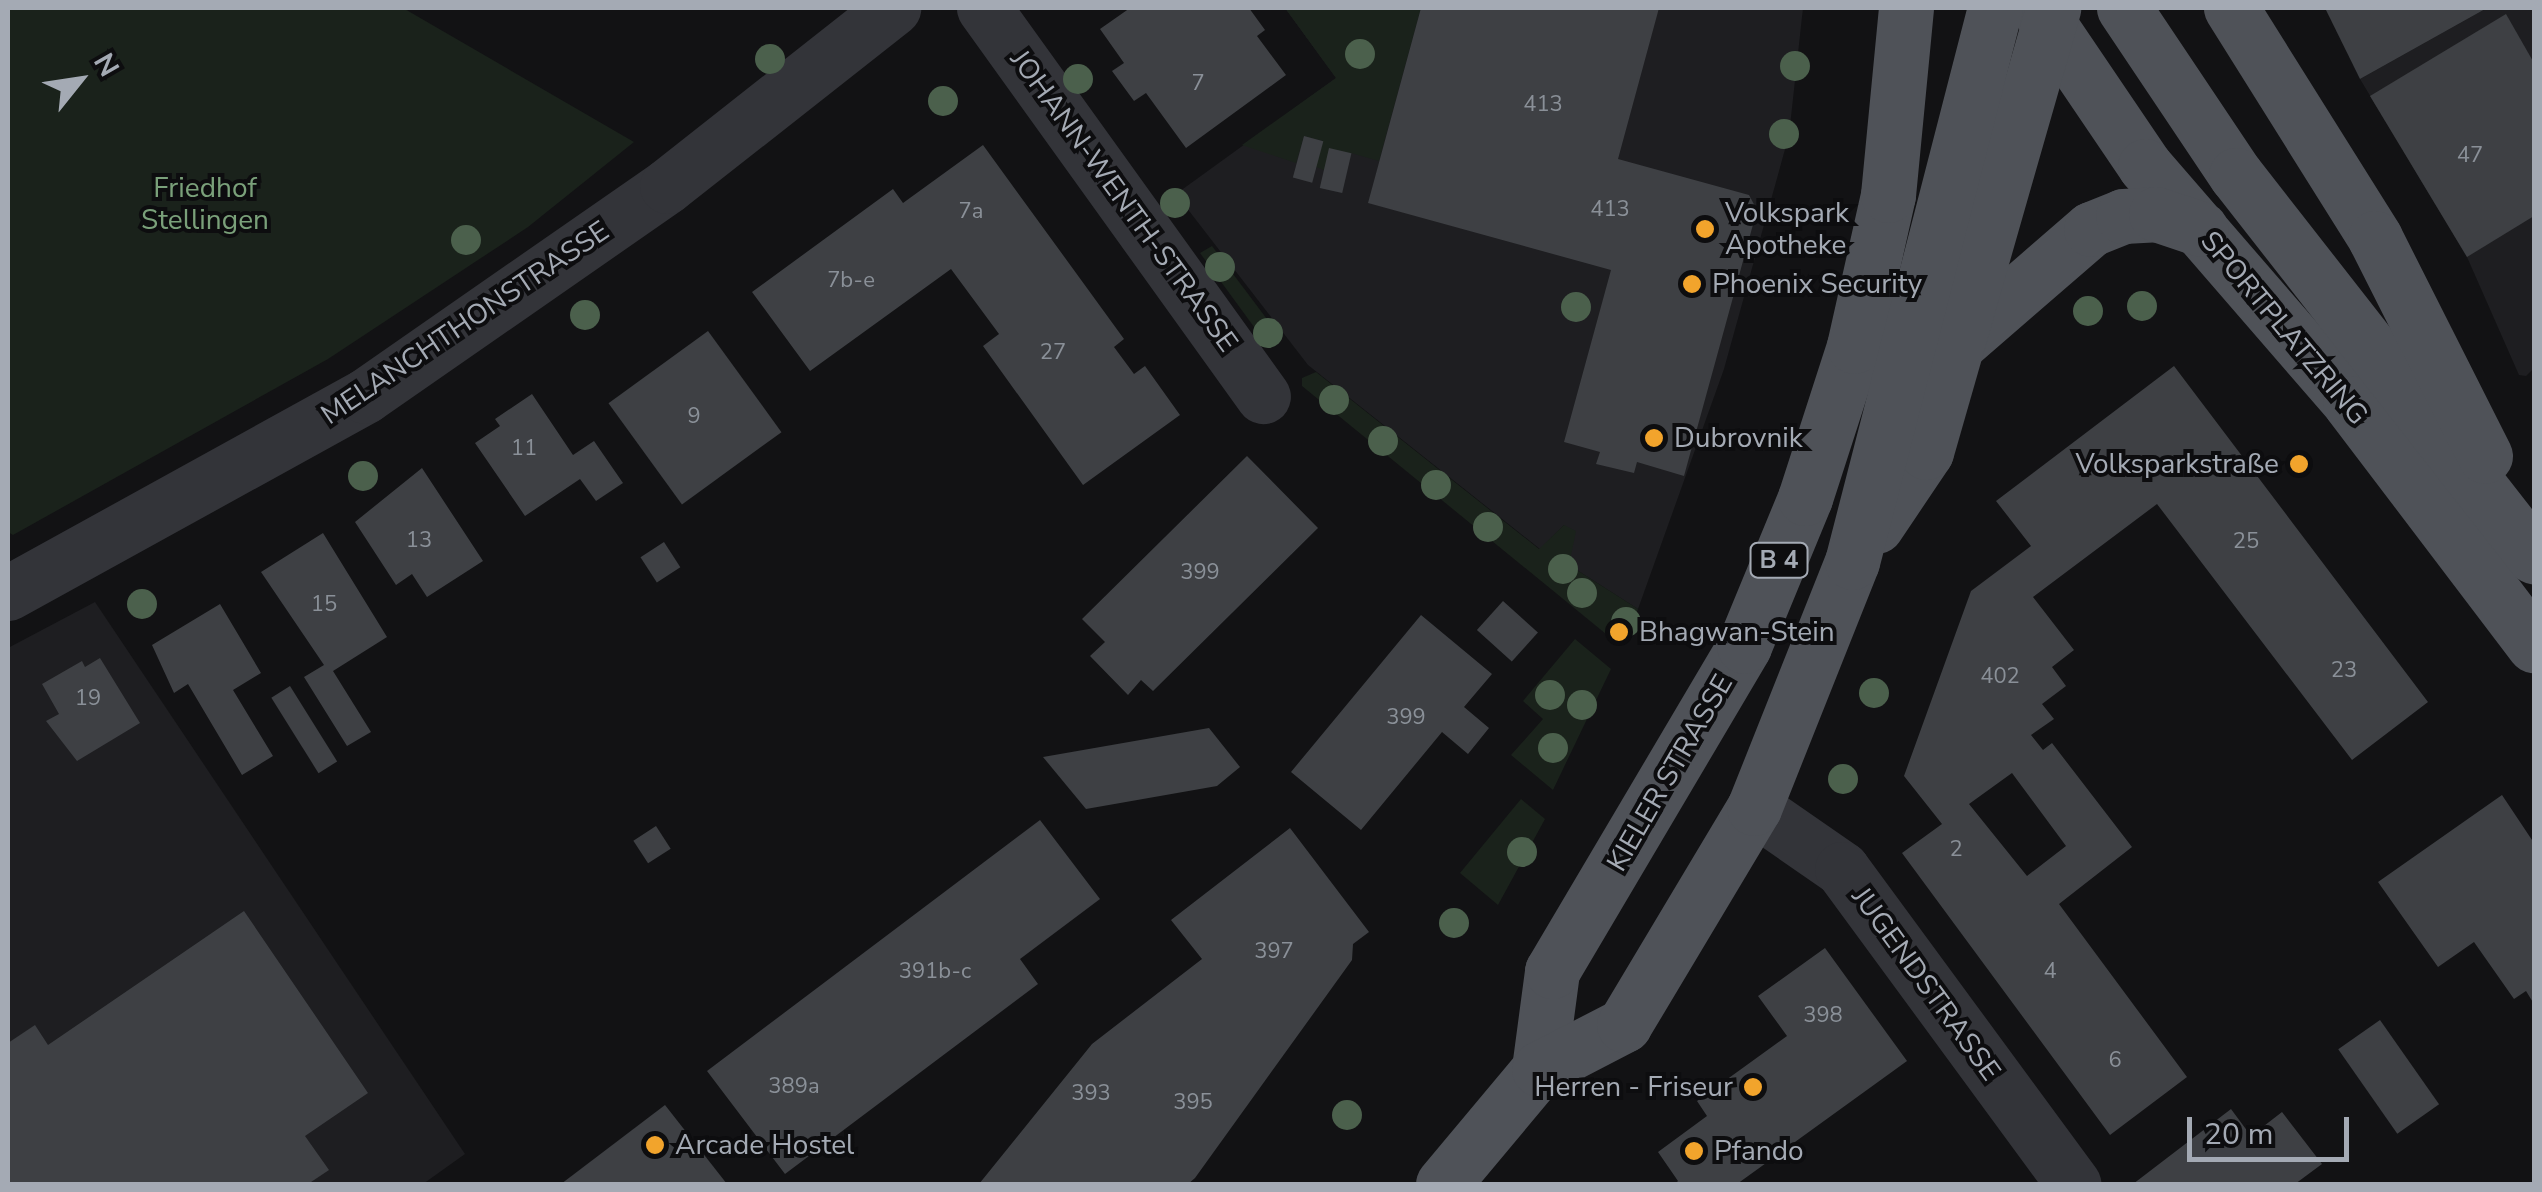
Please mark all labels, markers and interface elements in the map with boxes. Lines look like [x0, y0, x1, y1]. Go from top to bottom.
north arrow [30, 30, 130, 130]
street label: JOHANN-WENTH-STRASSE [1003, 44, 1245, 358]
text: N [84, 46, 128, 84]
house number: 7 [1191, 71, 1205, 97]
house number: 413 [1523, 92, 1563, 118]
house number: 47 [2457, 143, 2483, 169]
park label: Friedhof Stellingen [141, 171, 269, 237]
place label: Volkspark Apotheke [1725, 196, 1849, 262]
house number: 413 [1590, 197, 1630, 223]
house number: 7a [959, 199, 983, 225]
street label: MELANCHTHONSTRASSE [315, 214, 615, 432]
marker: Volkspark Apotheke [1694, 218, 1716, 240]
street label: SPORTPLATZRING [2193, 224, 2375, 432]
place label: Phoenix Security [1712, 267, 1922, 301]
house number: 7b-e [827, 268, 875, 294]
marker: Phoenix Security [1681, 273, 1703, 295]
house number: 27 [1040, 340, 1066, 366]
house number: 9 [687, 404, 701, 430]
place label: Dubrovnik [1674, 421, 1803, 455]
marker: Dubrovnik [1643, 427, 1665, 449]
house number: 11 [511, 436, 537, 462]
place label: Volksparkstraße [2075, 447, 2279, 481]
marker: Volksparkstraße [2288, 453, 2310, 475]
house number: 13 [406, 528, 432, 554]
house number: 25 [2233, 529, 2259, 555]
road number: B 4 [1749, 540, 1809, 580]
house number: 399 [1180, 560, 1220, 586]
house number: 15 [311, 592, 337, 618]
place label: Bhagwan-Stein [1639, 615, 1835, 649]
marker: Bhagwan-Stein [1608, 621, 1630, 643]
house number: 23 [2331, 658, 2357, 684]
house number: 402 [1980, 664, 2020, 690]
street label: KIELER STRASSE [1600, 669, 1740, 877]
house number: 19 [75, 686, 101, 712]
house number: 399 [1386, 705, 1426, 731]
house number: 2 [1949, 837, 1963, 863]
street label: JUGENDSTRASSE [1845, 881, 2007, 1087]
house number: 397 [1254, 939, 1294, 965]
house number: 391b-c [899, 959, 971, 985]
house number: 4 [2043, 959, 2057, 985]
house number: 398 [1803, 1003, 1843, 1029]
house number: 6 [2108, 1048, 2122, 1074]
place label: Herren - Friseur [1534, 1070, 1733, 1104]
house number: 389a [768, 1074, 820, 1100]
marker: Herren - Friseur [1742, 1076, 1764, 1098]
house number: 393 [1071, 1081, 1111, 1107]
house number: 395 [1173, 1090, 1213, 1116]
scale bar [2192, 1097, 2354, 1159]
text: 20 m [2204, 1114, 2273, 1155]
place label: Arcade Hostel [675, 1128, 854, 1162]
marker: Arcade Hostel [644, 1134, 666, 1156]
place label: Pfando [1714, 1134, 1804, 1168]
marker: Pfando [1683, 1140, 1705, 1162]

